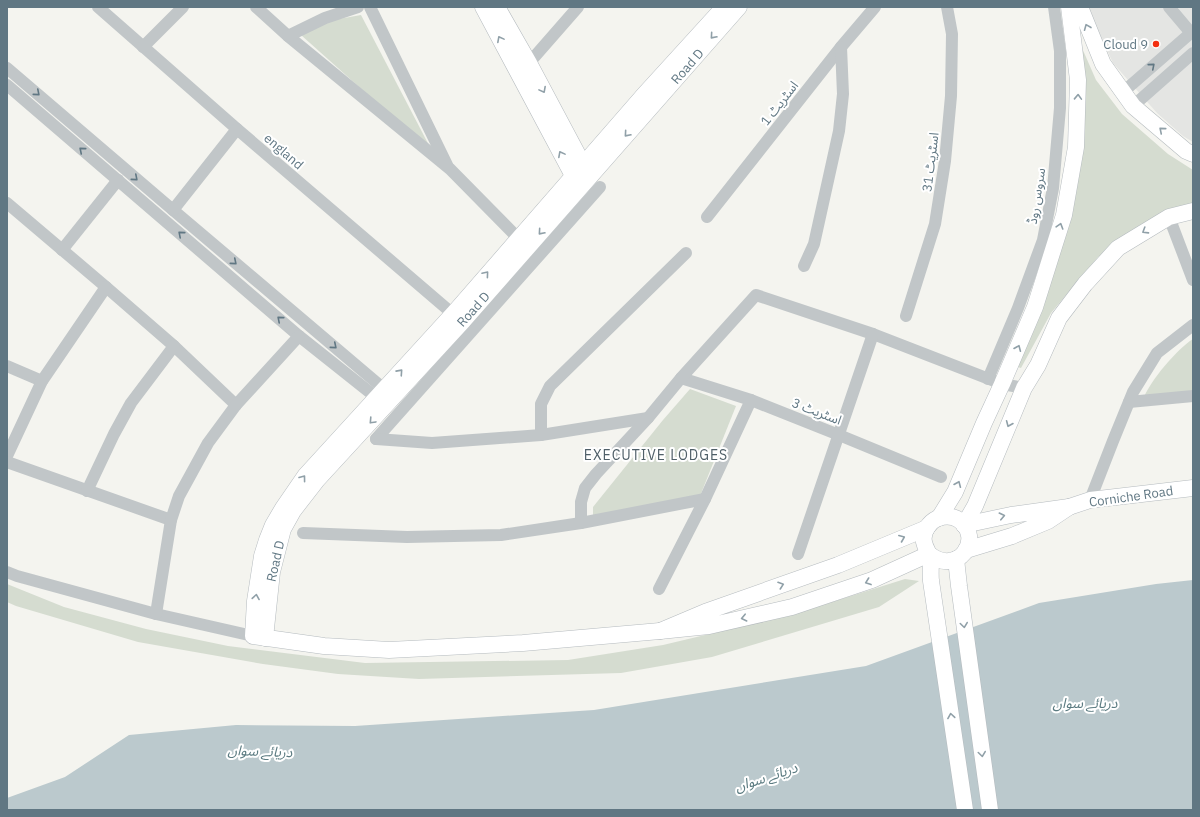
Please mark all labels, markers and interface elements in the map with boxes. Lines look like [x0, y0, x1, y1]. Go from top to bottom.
one-way arrow [1084, 23, 1092, 31]
one-way arrow [711, 32, 718, 39]
one-way arrow [497, 36, 504, 43]
place label: Cloud 9 [1103, 36, 1148, 53]
marker: Cloud 9 [1151, 39, 1161, 49]
street label: Road D [667, 45, 707, 88]
one-way arrow [1148, 64, 1155, 71]
street label: اسٹریٹ 1 [757, 78, 802, 129]
one-way arrow [539, 86, 546, 93]
one-way arrow [32, 89, 39, 96]
one-way arrow [1073, 94, 1082, 100]
one-way arrow [1159, 128, 1167, 135]
one-way arrow [625, 129, 632, 137]
street label: england [260, 130, 307, 173]
street label: اسٹریٹ 31 [918, 131, 943, 193]
one-way arrow [80, 147, 87, 154]
one-way arrow [558, 150, 566, 158]
street label: سروس روڈ [1024, 167, 1049, 225]
one-way arrow [131, 174, 138, 181]
one-way arrow [1056, 223, 1064, 230]
one-way arrow [539, 227, 546, 234]
one-way arrow [1142, 227, 1149, 234]
one-way arrow [178, 232, 186, 239]
one-way arrow [230, 258, 237, 265]
one-way arrow [481, 272, 488, 279]
street label: Road D [453, 288, 494, 331]
one-way arrow [277, 317, 284, 324]
one-way arrow [329, 341, 336, 348]
one-way arrow [1013, 345, 1021, 352]
one-way arrow [396, 369, 403, 377]
street label: اسٹریٹ 3 [790, 394, 844, 429]
one-way arrow [369, 416, 376, 424]
one-way arrow [1006, 420, 1014, 428]
district label: EXECUTIVE LODGES [584, 446, 728, 464]
one-way arrow [298, 476, 305, 483]
one-way arrow [954, 480, 962, 487]
street label: Corniche Road [1088, 482, 1174, 511]
one-way arrow [999, 513, 1005, 521]
one-way arrow [898, 535, 906, 543]
street label: Road D [263, 539, 288, 583]
one-way arrow [865, 577, 872, 585]
one-way arrow [778, 581, 785, 589]
one-way arrow [251, 594, 260, 600]
one-way arrow [740, 614, 747, 622]
one-way arrow [959, 622, 968, 628]
water label: دریائے سواں [1053, 694, 1118, 712]
one-way arrow [947, 713, 956, 719]
water label: دریائے سواں [227, 741, 293, 761]
one-way arrow [977, 750, 986, 757]
water label: دریائے سواں [732, 758, 800, 796]

